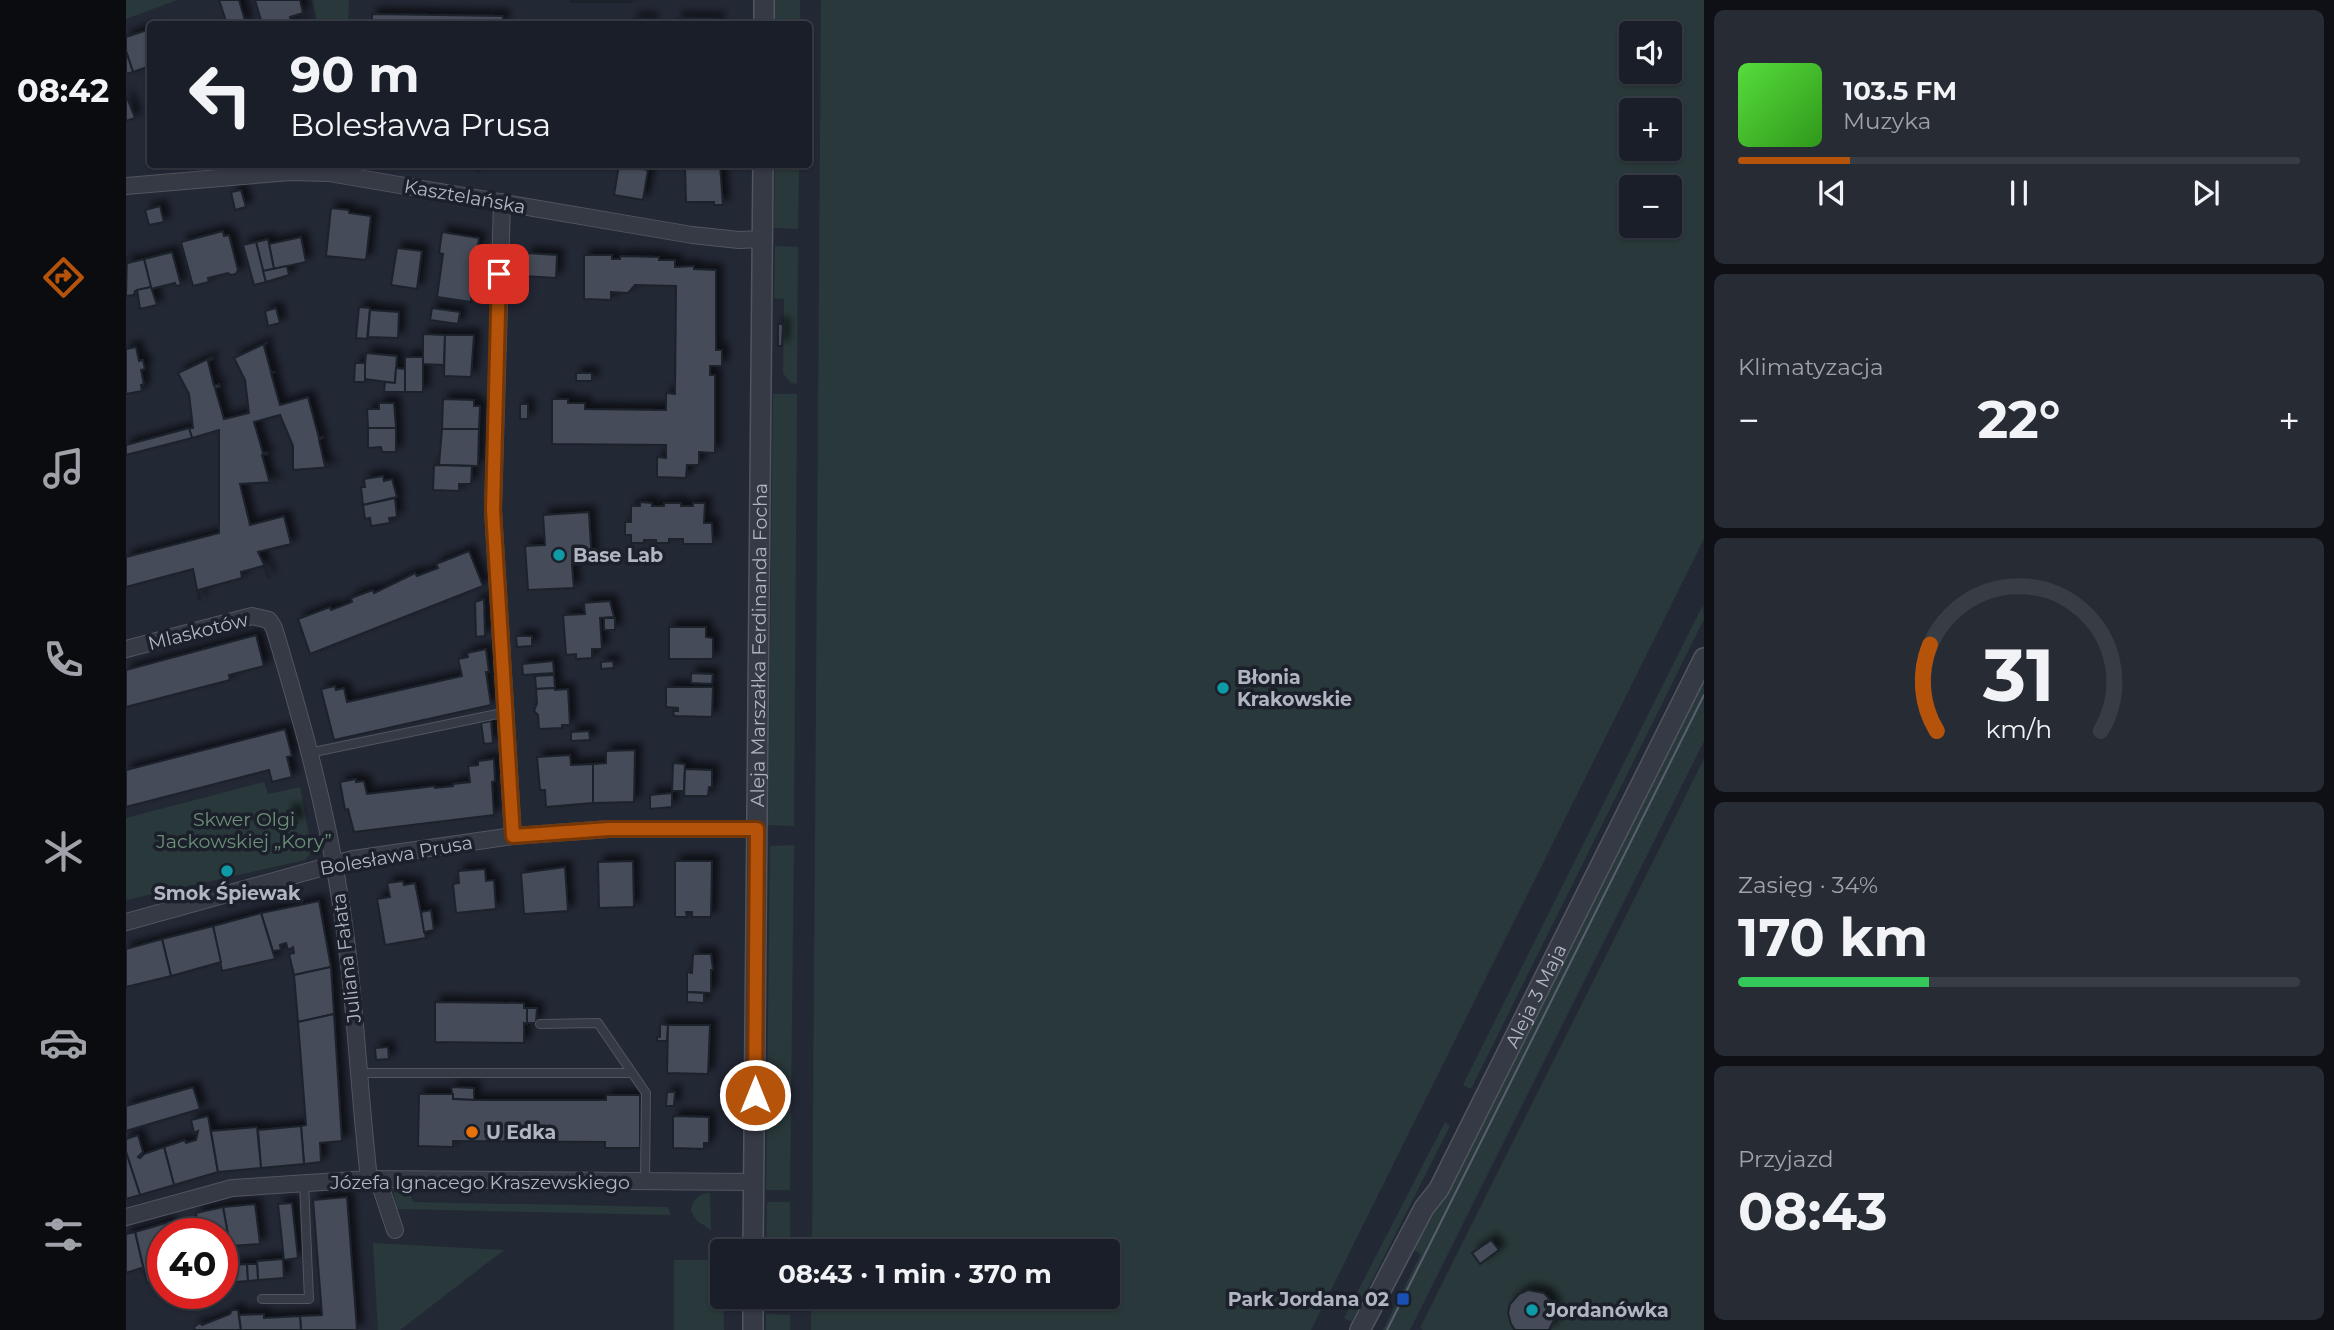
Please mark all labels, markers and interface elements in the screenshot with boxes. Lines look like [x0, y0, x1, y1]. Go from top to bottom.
map controls [1619, 21, 1682, 238]
button: sound [1619, 21, 1682, 84]
text: 90 m [290, 45, 420, 104]
icon: left [175, 49, 266, 140]
text: 08:42 [17, 71, 109, 110]
text: 103.5 FM [1843, 75, 1957, 107]
button: + [1619, 98, 1682, 161]
text: Bolesława Prusa [290, 105, 551, 144]
text: Muzyka [1843, 107, 1931, 135]
street label: Kasztelańska [402, 174, 528, 219]
icon: previous [1813, 174, 1851, 212]
icon: pause [2000, 174, 2038, 212]
icon: next [2187, 174, 2225, 212]
button: − [1619, 175, 1682, 238]
pin [469, 244, 529, 304]
icon: directions [39, 253, 88, 302]
icon: arrive [480, 255, 518, 293]
text: Klimatyzacja [1738, 353, 1884, 381]
text: 22° [1977, 388, 2061, 451]
text: − [1738, 397, 1760, 444]
text: + [2278, 397, 2300, 444]
icon: music [39, 444, 88, 493]
street label: Aleja Marszałka Ferdinanda Focha [746, 483, 772, 807]
place label: Base Lab [573, 544, 663, 567]
marker: Base Lab [551, 547, 567, 563]
street label: Mlaskotów [146, 608, 251, 655]
text: 31 [1982, 631, 2055, 719]
icon: phone [39, 635, 88, 684]
place label: Błonia Krakowskie [1237, 666, 1352, 711]
marker: Błonia Krakowskie [1215, 680, 1231, 696]
text: km/h [1986, 714, 2052, 744]
park label: Skwer Olgi Jackowskiej „Kory” [155, 808, 332, 853]
icon: climate [39, 827, 88, 876]
street label: Bolesława Prusa [318, 831, 474, 880]
marker: Smok Śpiewak [219, 863, 235, 879]
text: Zasięg · 34% [1738, 871, 1878, 899]
place label: Smok Śpiewak [154, 881, 301, 905]
street label: Juliana Fałata [327, 892, 366, 1025]
text: 170 km [1738, 906, 1928, 969]
street label: Aleja 3 Maja [1500, 940, 1571, 1052]
icon: car [39, 1018, 88, 1067]
position arrow [718, 1058, 792, 1132]
place label: U Edka [486, 1121, 556, 1144]
marker: U Edka [464, 1124, 480, 1140]
text: Przyjazd [1738, 1145, 1834, 1173]
street label: Józefa Ignacego Kraszewskiego [329, 1171, 630, 1194]
text: 08:43 [1738, 1180, 1888, 1243]
icon: filters [39, 1210, 88, 1259]
speed limit sign: 40 [147, 1218, 238, 1309]
text: 08:43 · 1 min · 370 m [778, 1258, 1052, 1290]
place label: Park Jordana 02 [1228, 1288, 1389, 1311]
marker: Park Jordana 02 [1395, 1291, 1411, 1307]
place label: Jordanówka [1545, 1299, 1669, 1322]
marker: Jordanówka [1524, 1302, 1540, 1318]

